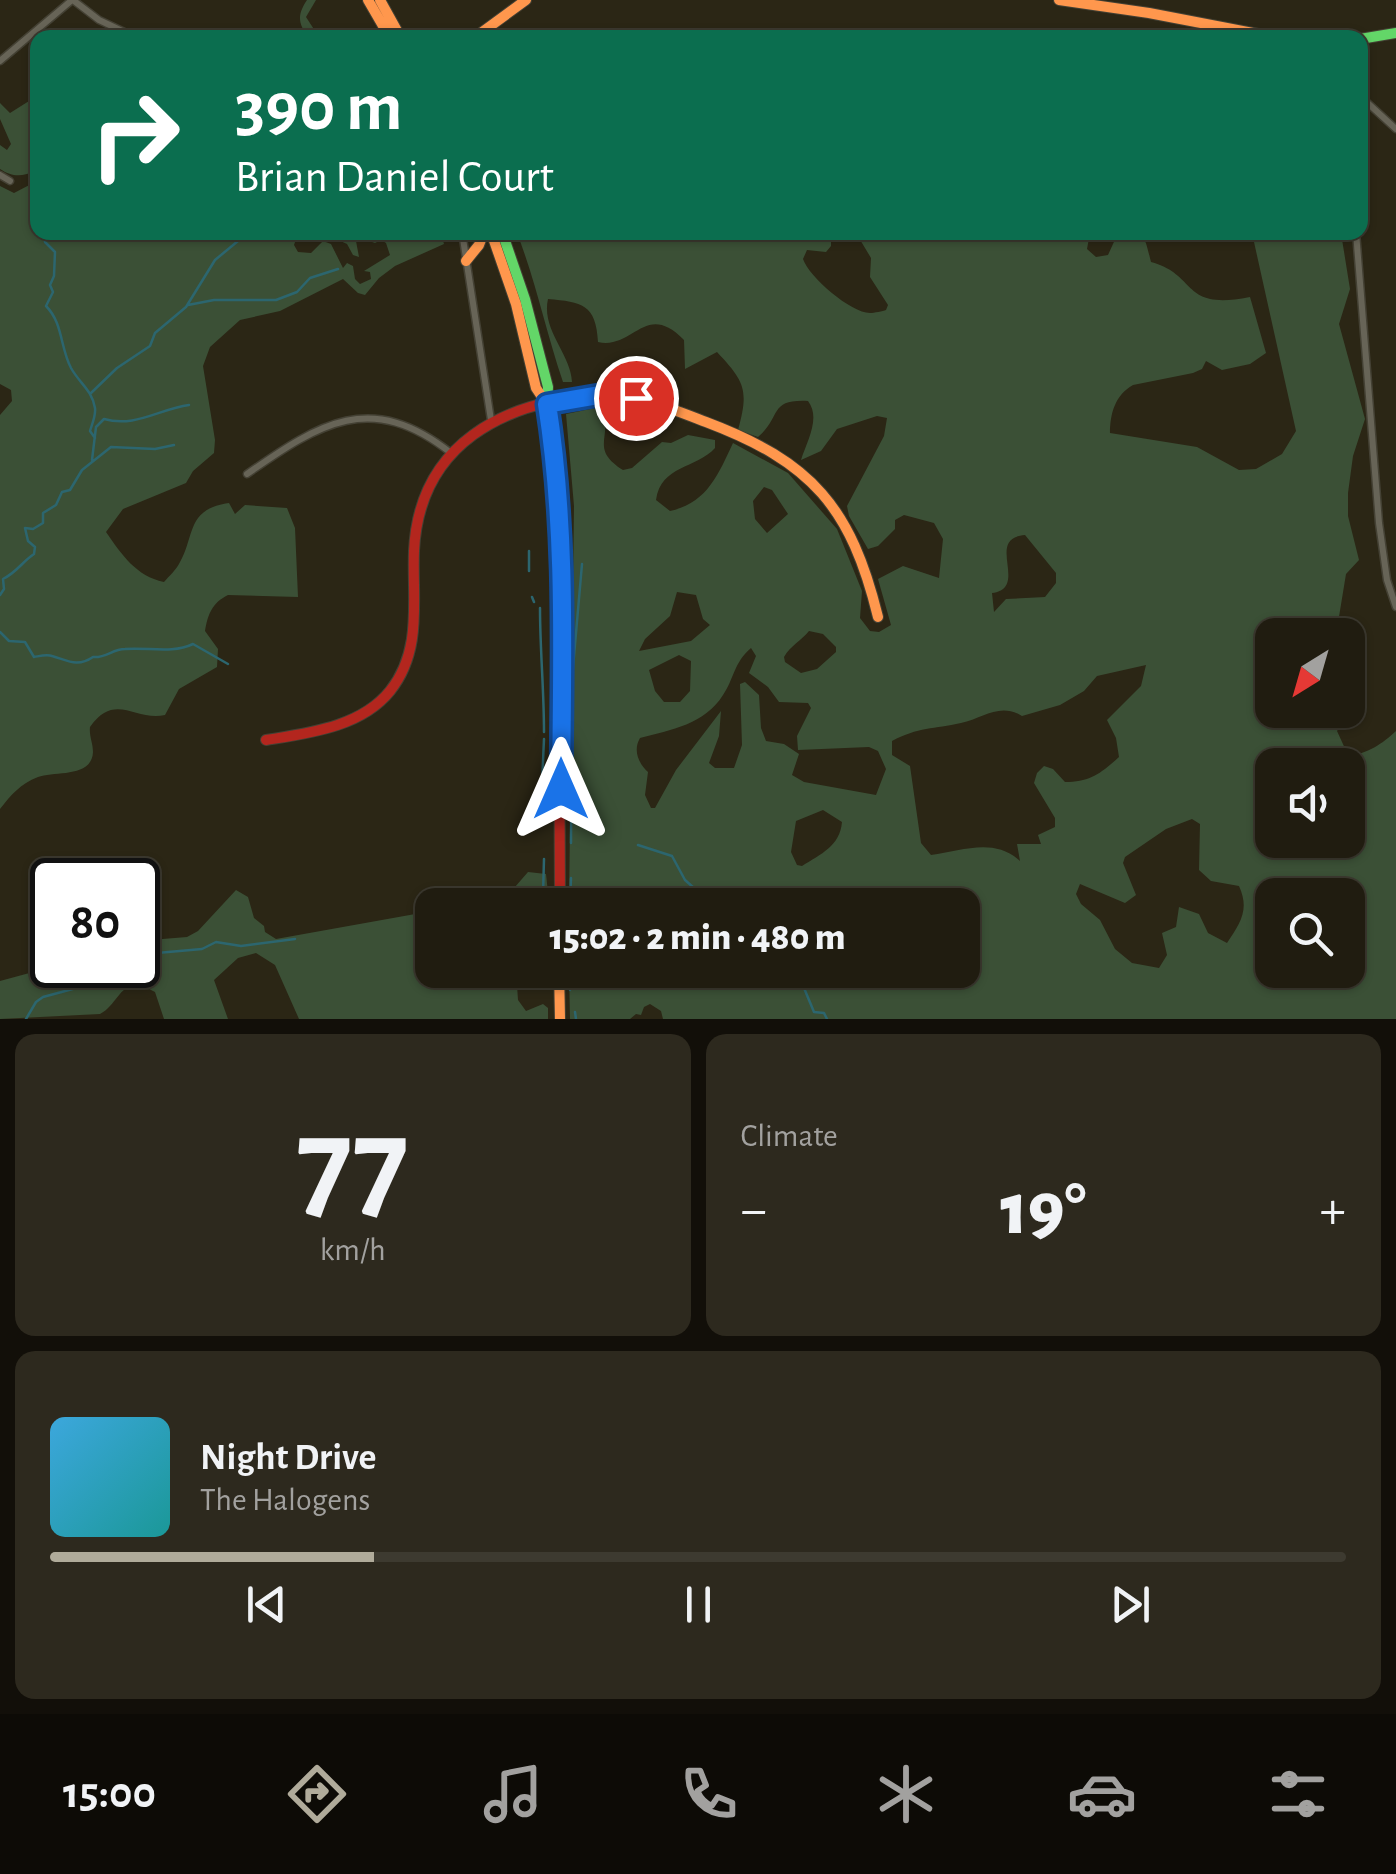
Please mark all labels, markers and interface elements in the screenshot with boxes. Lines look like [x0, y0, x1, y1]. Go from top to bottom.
icon: right [70, 70, 200, 200]
text: 390 m [235, 73, 403, 143]
text: Brian Daniel Court [235, 155, 554, 200]
pin [594, 356, 679, 441]
icon: arrive [609, 371, 664, 426]
north arrow [1255, 618, 1365, 728]
map controls [1255, 618, 1365, 988]
position arrow [509, 737, 613, 841]
button: sound [1255, 748, 1365, 858]
speed limit sign: 80 [30, 858, 160, 988]
button: search [1255, 878, 1365, 988]
text: 15:02 · 2 min · 480 m [549, 919, 846, 957]
text: 77 [297, 1101, 409, 1231]
text: Climate [741, 1120, 838, 1152]
text: 19° [1000, 1173, 1086, 1248]
text: − [741, 1183, 767, 1238]
text: + [1320, 1183, 1346, 1238]
text: km/h [320, 1234, 386, 1266]
text: Night Drive [200, 1439, 376, 1477]
text: The Halogens [200, 1484, 370, 1516]
icon: previous [239, 1577, 294, 1632]
icon: pause [671, 1577, 726, 1632]
icon: next [1103, 1577, 1158, 1632]
icon: directions [282, 1759, 352, 1829]
icon: music [478, 1759, 548, 1829]
icon: phone [674, 1759, 744, 1829]
icon: climate [871, 1759, 941, 1829]
icon: car [1067, 1759, 1137, 1829]
icon: filters [1263, 1759, 1333, 1829]
text: 15:00 [63, 1771, 156, 1816]

